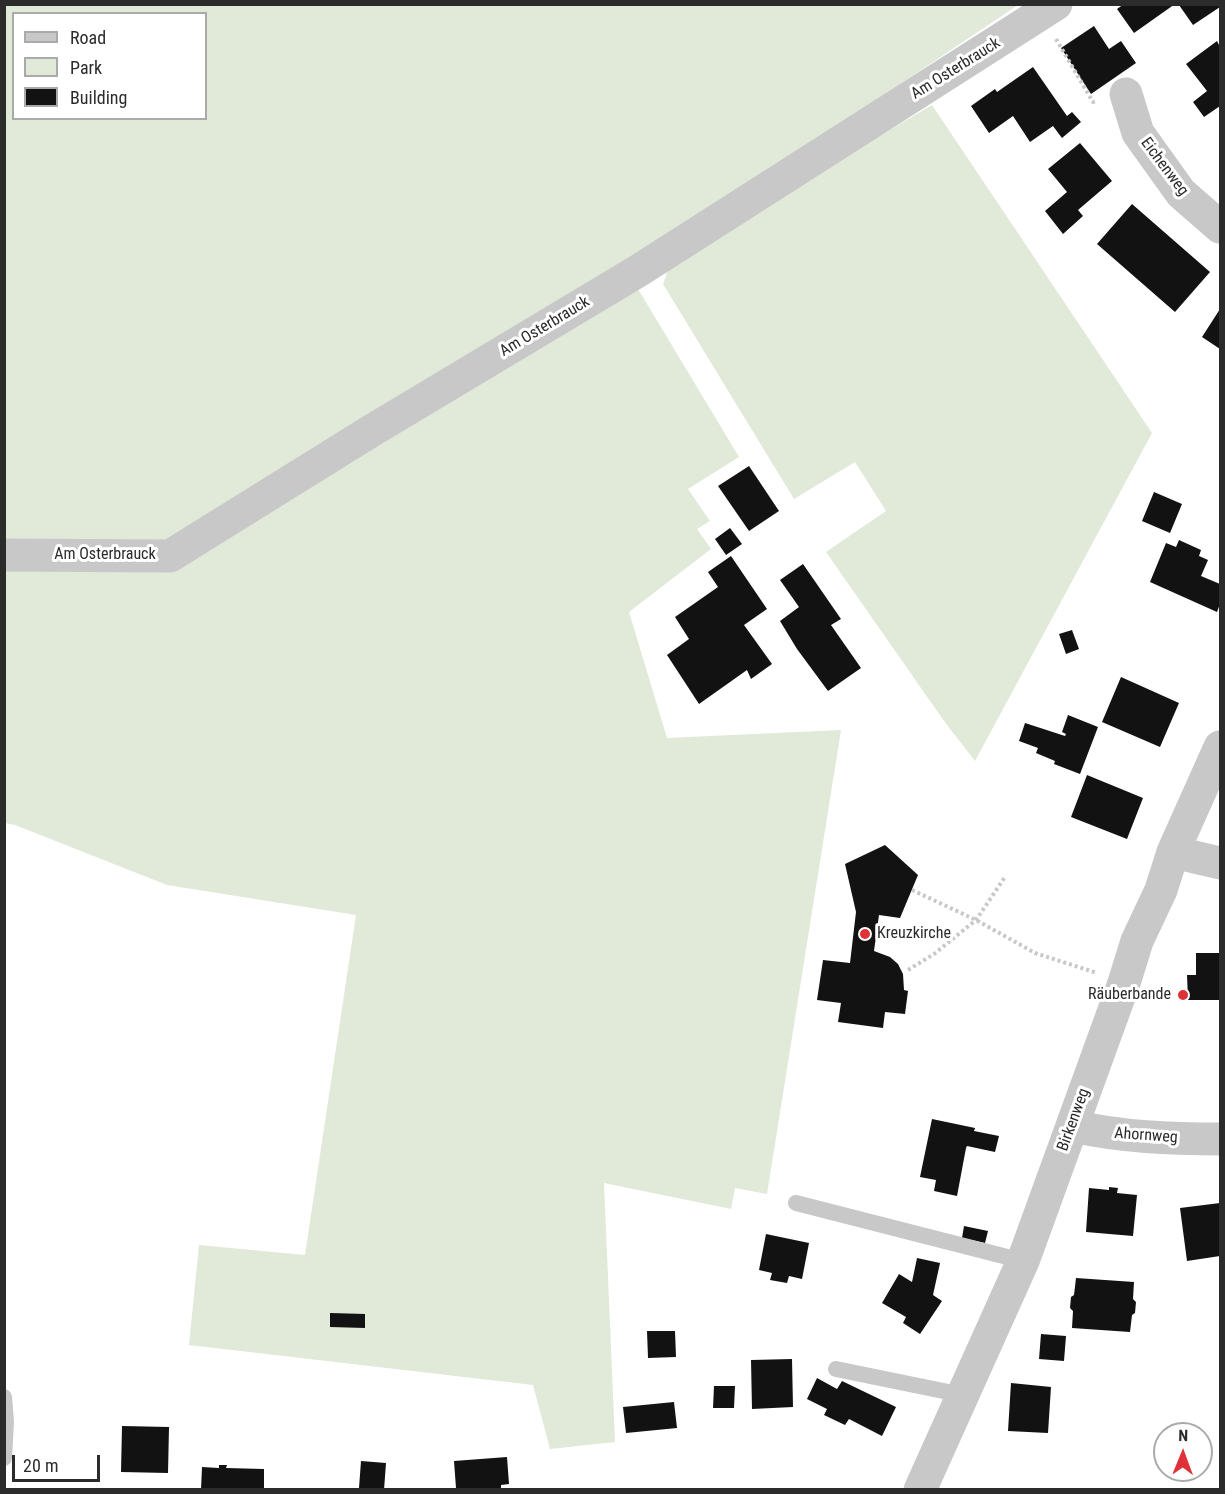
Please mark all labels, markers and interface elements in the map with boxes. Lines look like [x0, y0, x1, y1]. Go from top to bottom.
legend [12, 12, 207, 120]
text: Road [70, 27, 106, 48]
street label: Am Osterbrauck [908, 34, 1004, 104]
text: Park [70, 57, 102, 78]
text: Building [70, 87, 127, 108]
street label: Eichenweg [1136, 134, 1192, 200]
street label: Am Osterbrauck [497, 293, 593, 361]
street label: Am Osterbrauck [54, 545, 156, 565]
place label: Kreuzkirche [877, 924, 951, 944]
marker: Kreuzkirche [858, 927, 872, 941]
place label: Räuberbande [1088, 985, 1171, 1005]
marker: Räuberbande [1176, 988, 1190, 1002]
street label: Birkenweg [1054, 1086, 1094, 1154]
street label: Ahornweg [1114, 1124, 1178, 1148]
north arrow [1153, 1422, 1213, 1482]
text: N [1178, 1426, 1188, 1445]
scale bar [15, 1443, 104, 1481]
text: 20 m [23, 1455, 58, 1476]

